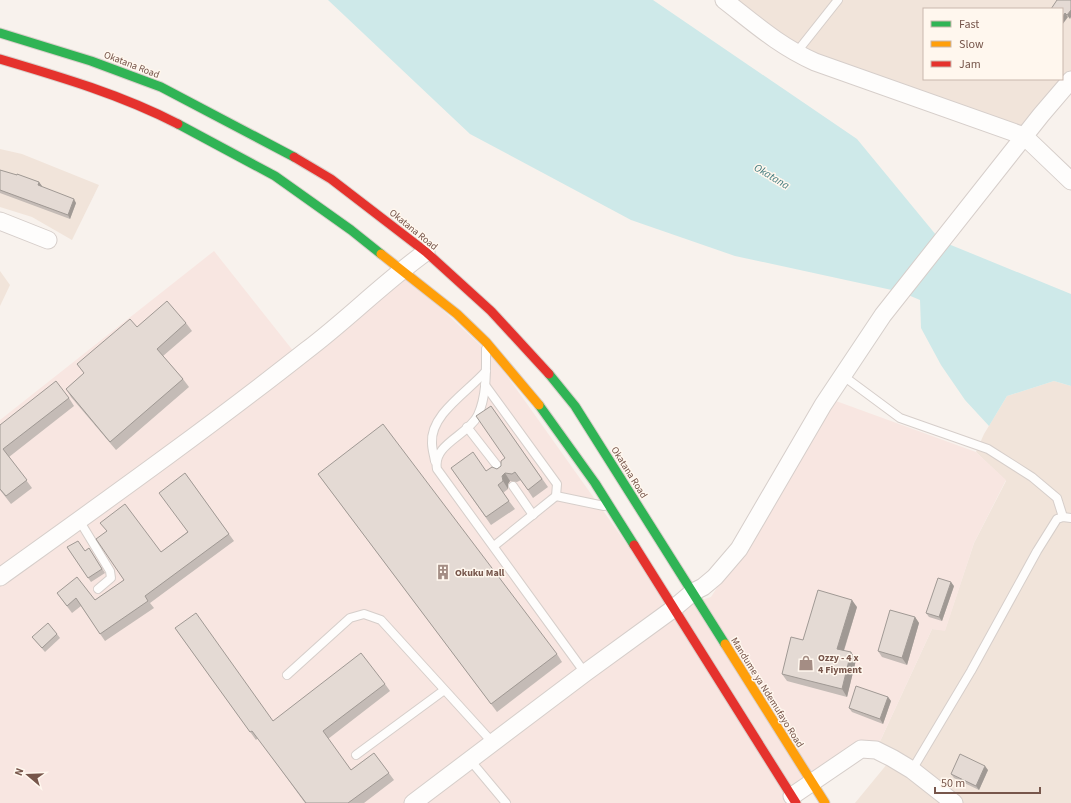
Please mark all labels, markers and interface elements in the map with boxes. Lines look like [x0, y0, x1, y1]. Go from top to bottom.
legend [923, 8, 1063, 80]
text: Fast [959, 16, 979, 33]
text: Slow [959, 36, 984, 53]
street label: Okatana Road [102, 48, 161, 82]
text: Jam [959, 56, 981, 73]
water label: Okatana [751, 160, 792, 193]
street label: Okatana Road [386, 206, 441, 254]
street label: Okatana Road [608, 444, 651, 501]
building icon: Okuku Mall [434, 563, 452, 581]
place label: Okuku Mall [455, 566, 505, 580]
street label: Mandume ya Ndemufayo Road [727, 635, 807, 750]
place label: Ozzy - 4 x 4 Fiyment [818, 651, 862, 677]
shop icon: Ozzy - 4 x 4 Fiyment [797, 654, 815, 672]
north arrow [8, 755, 48, 795]
text: N [11, 766, 27, 778]
scale bar [935, 769, 1040, 795]
text: 50 m [941, 775, 965, 792]

